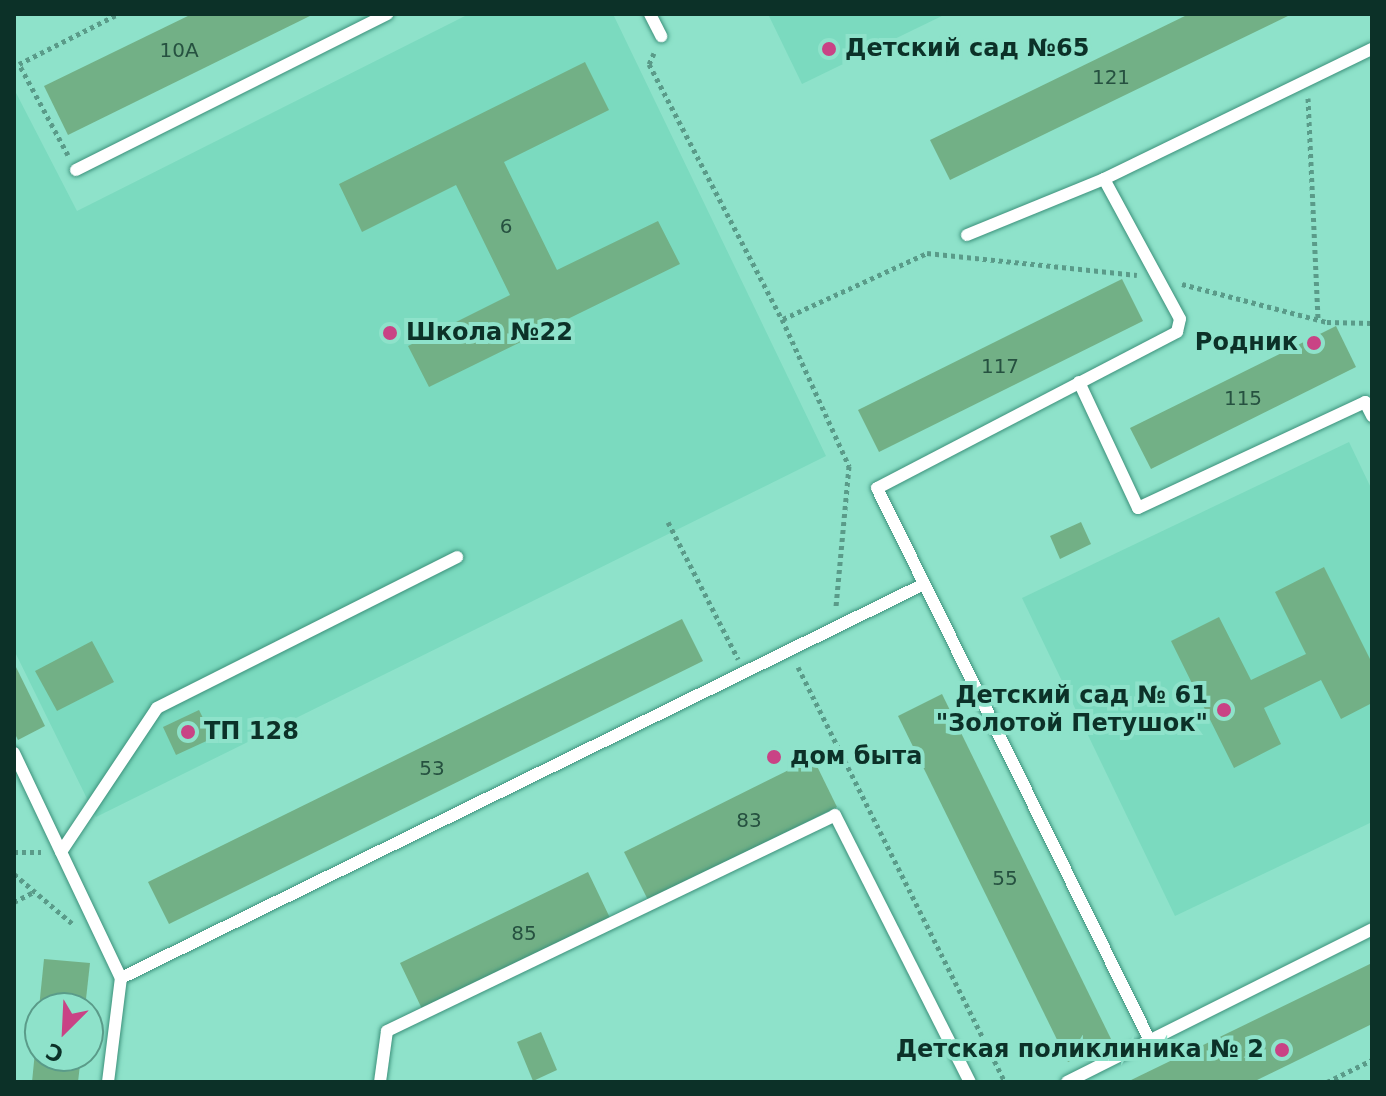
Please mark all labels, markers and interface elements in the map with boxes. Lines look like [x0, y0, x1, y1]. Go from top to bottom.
place label: Детский сад №65 [845, 35, 1090, 63]
house number: 10А [159, 38, 199, 62]
marker: Детский сад №65 [820, 40, 838, 58]
house number: 121 [1092, 65, 1130, 89]
house number: 6 [500, 214, 512, 238]
place label: Школа №22 [406, 319, 573, 347]
marker: Школа №22 [381, 324, 399, 342]
place label: Родник [1195, 329, 1298, 357]
marker: Родник [1305, 334, 1323, 352]
house number: 117 [981, 354, 1019, 378]
house number: 115 [1224, 386, 1262, 410]
place label: Детский сад № 61 "Золотой Петушок" [936, 682, 1208, 738]
marker: Детский сад № 61 "Золотой Петушок" [1215, 701, 1233, 719]
place label: ТП 128 [204, 718, 299, 746]
marker: ТП 128 [179, 723, 197, 741]
place label: дом быта [790, 743, 922, 771]
marker: дом быта [765, 748, 783, 766]
house number: 53 [419, 756, 445, 780]
house number: 83 [736, 808, 762, 832]
house number: 55 [992, 866, 1018, 890]
house number: 85 [511, 921, 537, 945]
north arrow [24, 992, 104, 1072]
place label: Детская поликлиника № 2 [896, 1036, 1264, 1064]
text: С [42, 1038, 67, 1067]
marker: Детская поликлиника № 2 [1271, 1039, 1293, 1061]

